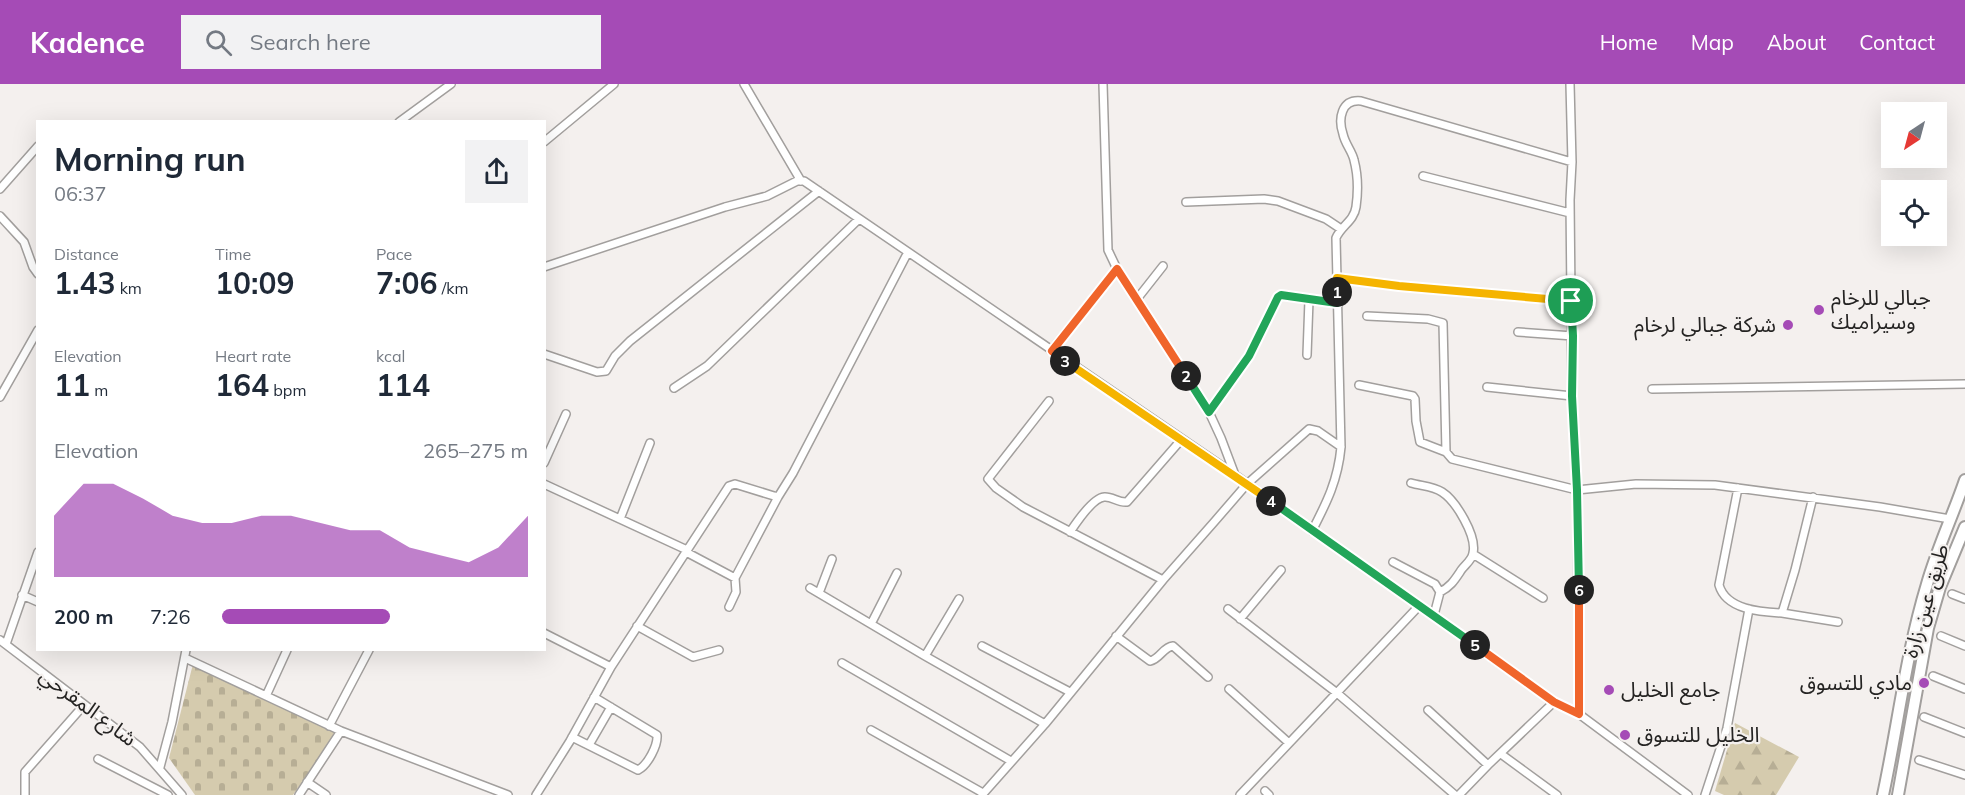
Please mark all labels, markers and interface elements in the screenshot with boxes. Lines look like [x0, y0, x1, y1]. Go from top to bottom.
search box [181, 15, 601, 69]
text: Kadence [30, 25, 145, 60]
icon: search [202, 26, 235, 59]
text: Search here [250, 28, 371, 56]
text: Home [1600, 29, 1658, 55]
text: Map [1691, 29, 1734, 55]
text: About [1767, 29, 1826, 55]
text: Contact [1859, 29, 1935, 55]
north arrow [1881, 102, 1947, 168]
map controls [1881, 102, 1947, 246]
text: Morning run [54, 138, 246, 179]
button: share [465, 140, 528, 203]
button: locate [1881, 180, 1947, 246]
text: 06:37 [54, 181, 107, 206]
text: Distance [54, 244, 119, 264]
text: Time [215, 244, 251, 264]
text: Pace [376, 244, 412, 264]
text: 1.43 [54, 264, 115, 302]
text: 10:09 [215, 264, 294, 302]
text: 7:06 [376, 264, 437, 302]
pin [1545, 275, 1596, 326]
pin: 1 [1322, 277, 1352, 307]
text: km [115, 278, 142, 298]
text: /km [437, 278, 468, 298]
text: 1 [1332, 282, 1342, 302]
icon: arrive [1554, 284, 1587, 317]
place label: جبالي للرخام وسيراميك [1831, 284, 1931, 334]
marker: جبالي للرخام وسيراميك [1812, 303, 1826, 317]
place label: شركة جبالي لرخام [1634, 311, 1776, 341]
marker: شركة جبالي لرخام [1781, 318, 1795, 332]
text: Elevation [54, 346, 122, 366]
text: Heart rate [215, 346, 291, 366]
text: kcal [376, 346, 405, 366]
pin: 3 [1050, 346, 1080, 376]
text: 3 [1060, 351, 1070, 371]
pin: 2 [1171, 361, 1201, 391]
text: 11 [54, 366, 90, 404]
text: 164 [215, 366, 269, 404]
text: 114 [376, 366, 430, 404]
text: 2 [1181, 366, 1191, 386]
text: m [90, 380, 108, 400]
text: bpm [269, 380, 306, 400]
text: Elevation [54, 438, 139, 463]
text: 265–275 m [423, 438, 528, 463]
pin: 4 [1256, 486, 1286, 516]
text: 4 [1266, 491, 1276, 511]
street label: طريق عين زارة [1896, 541, 1955, 661]
pin: 6 [1564, 575, 1594, 605]
text: 6 [1574, 580, 1584, 600]
text: 200 m [54, 604, 113, 629]
text: 7:26 [150, 604, 191, 629]
pin: 5 [1460, 630, 1490, 660]
text: 5 [1470, 635, 1480, 655]
street label: شارع المقرحي [33, 661, 142, 754]
place label: مادي للتسوق [1800, 669, 1912, 699]
place label: جامع الخليل [1621, 676, 1720, 705]
marker: مادي للتسوق [1917, 676, 1931, 690]
marker: جامع الخليل [1602, 683, 1616, 697]
place label: الخليل للتسوق [1637, 721, 1759, 747]
marker: الخليل للتسوق [1618, 728, 1632, 742]

